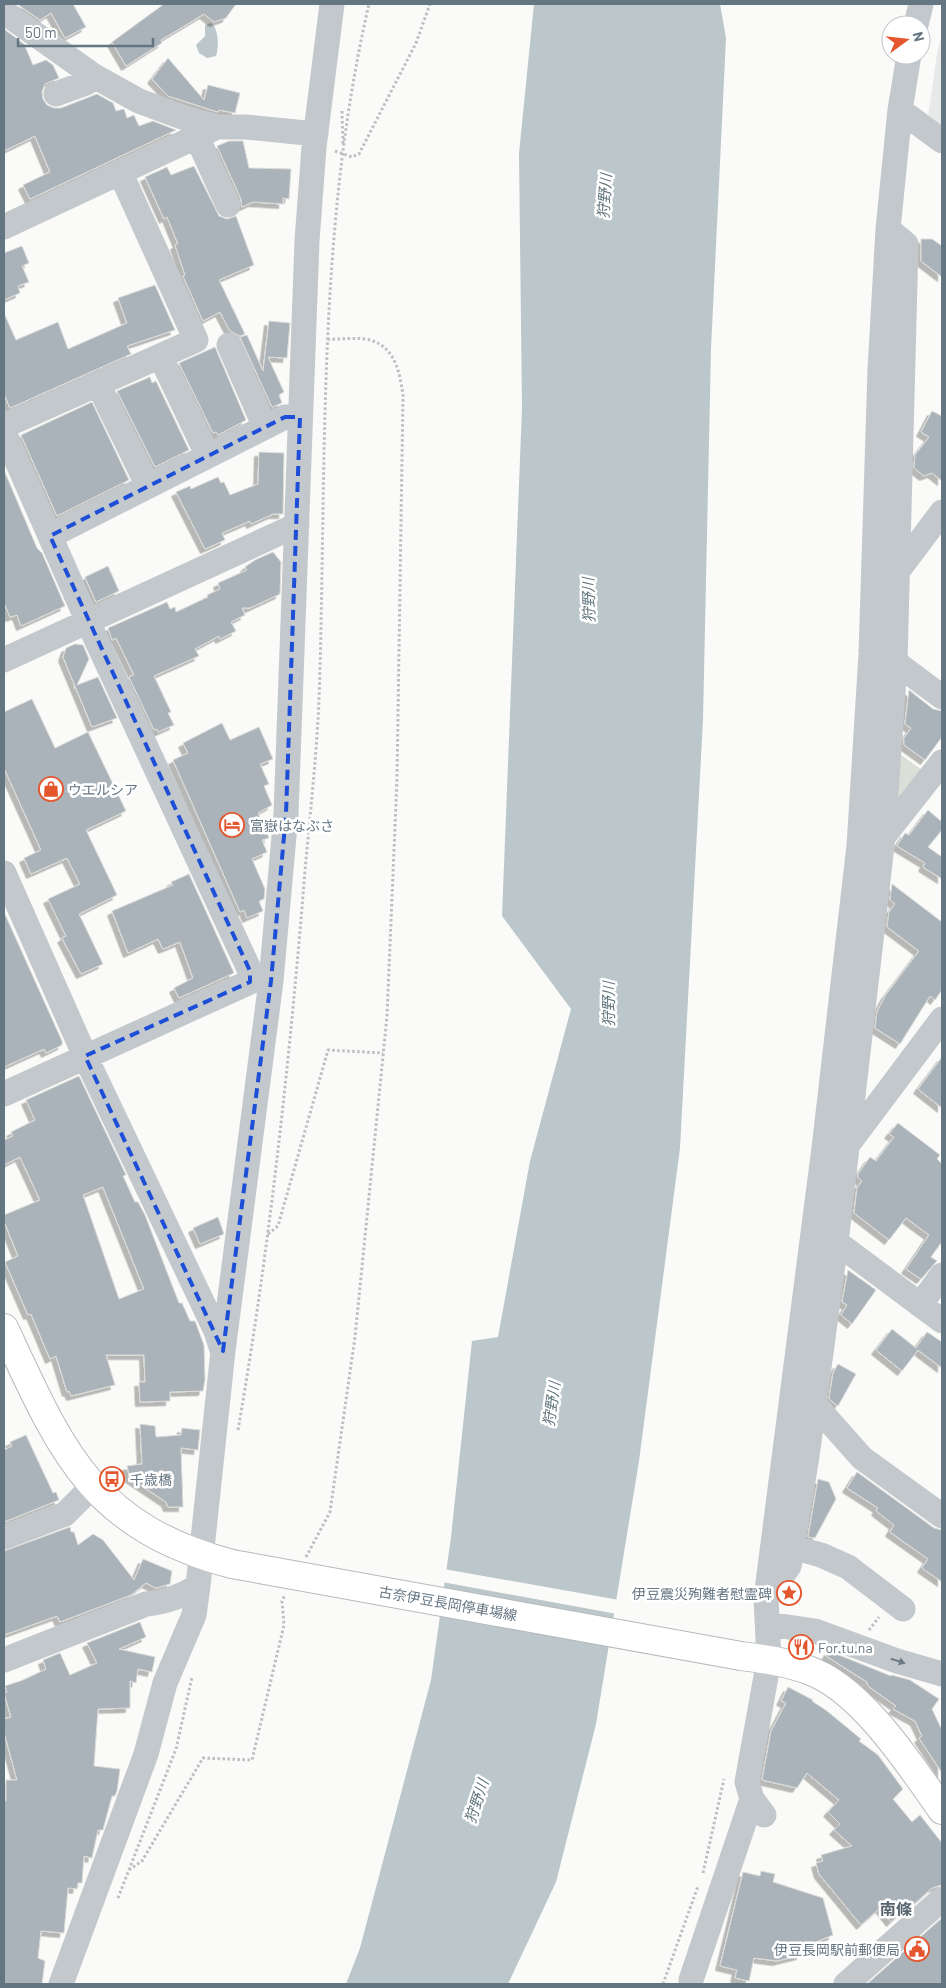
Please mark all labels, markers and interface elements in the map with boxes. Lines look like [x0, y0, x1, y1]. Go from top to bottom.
scale bar [18, 15, 152, 47]
north arrow [881, 15, 931, 65]
text: 50 m [25, 23, 57, 41]
text: N [910, 30, 928, 43]
water label: 狩野川 [593, 171, 615, 219]
water label: 狩野川 [579, 575, 597, 623]
shop icon: ウエルシア [38, 776, 64, 802]
place label: ウエルシア [68, 781, 138, 798]
hotel icon: 富嶽はなぶさ [219, 812, 245, 838]
place label: 富嶽はなぶさ [250, 817, 334, 834]
water label: 狩野川 [599, 980, 617, 1027]
water label: 狩野川 [539, 1378, 563, 1428]
bus stop icon: 千歳橋 [99, 1466, 125, 1492]
place label: 千歳橋 [130, 1471, 172, 1488]
place icon: 伊豆震災殉難者慰霊碑 [776, 1580, 802, 1606]
street label: 古奈伊豆長岡停車場線 [378, 1582, 518, 1624]
place label: 伊豆震災殉難者慰霊碑 [632, 1585, 772, 1602]
restaurant icon: For.tu.na [788, 1634, 814, 1660]
place label: For.tu.na [818, 1639, 873, 1656]
one-way arrow [891, 1658, 906, 1666]
water label: 狩野川 [460, 1775, 492, 1825]
district label: 南條 [880, 1899, 912, 1918]
public building icon: 伊豆長岡駅前郵便局 [904, 1936, 930, 1962]
place label: 伊豆長岡駅前郵便局 [774, 1941, 900, 1958]

